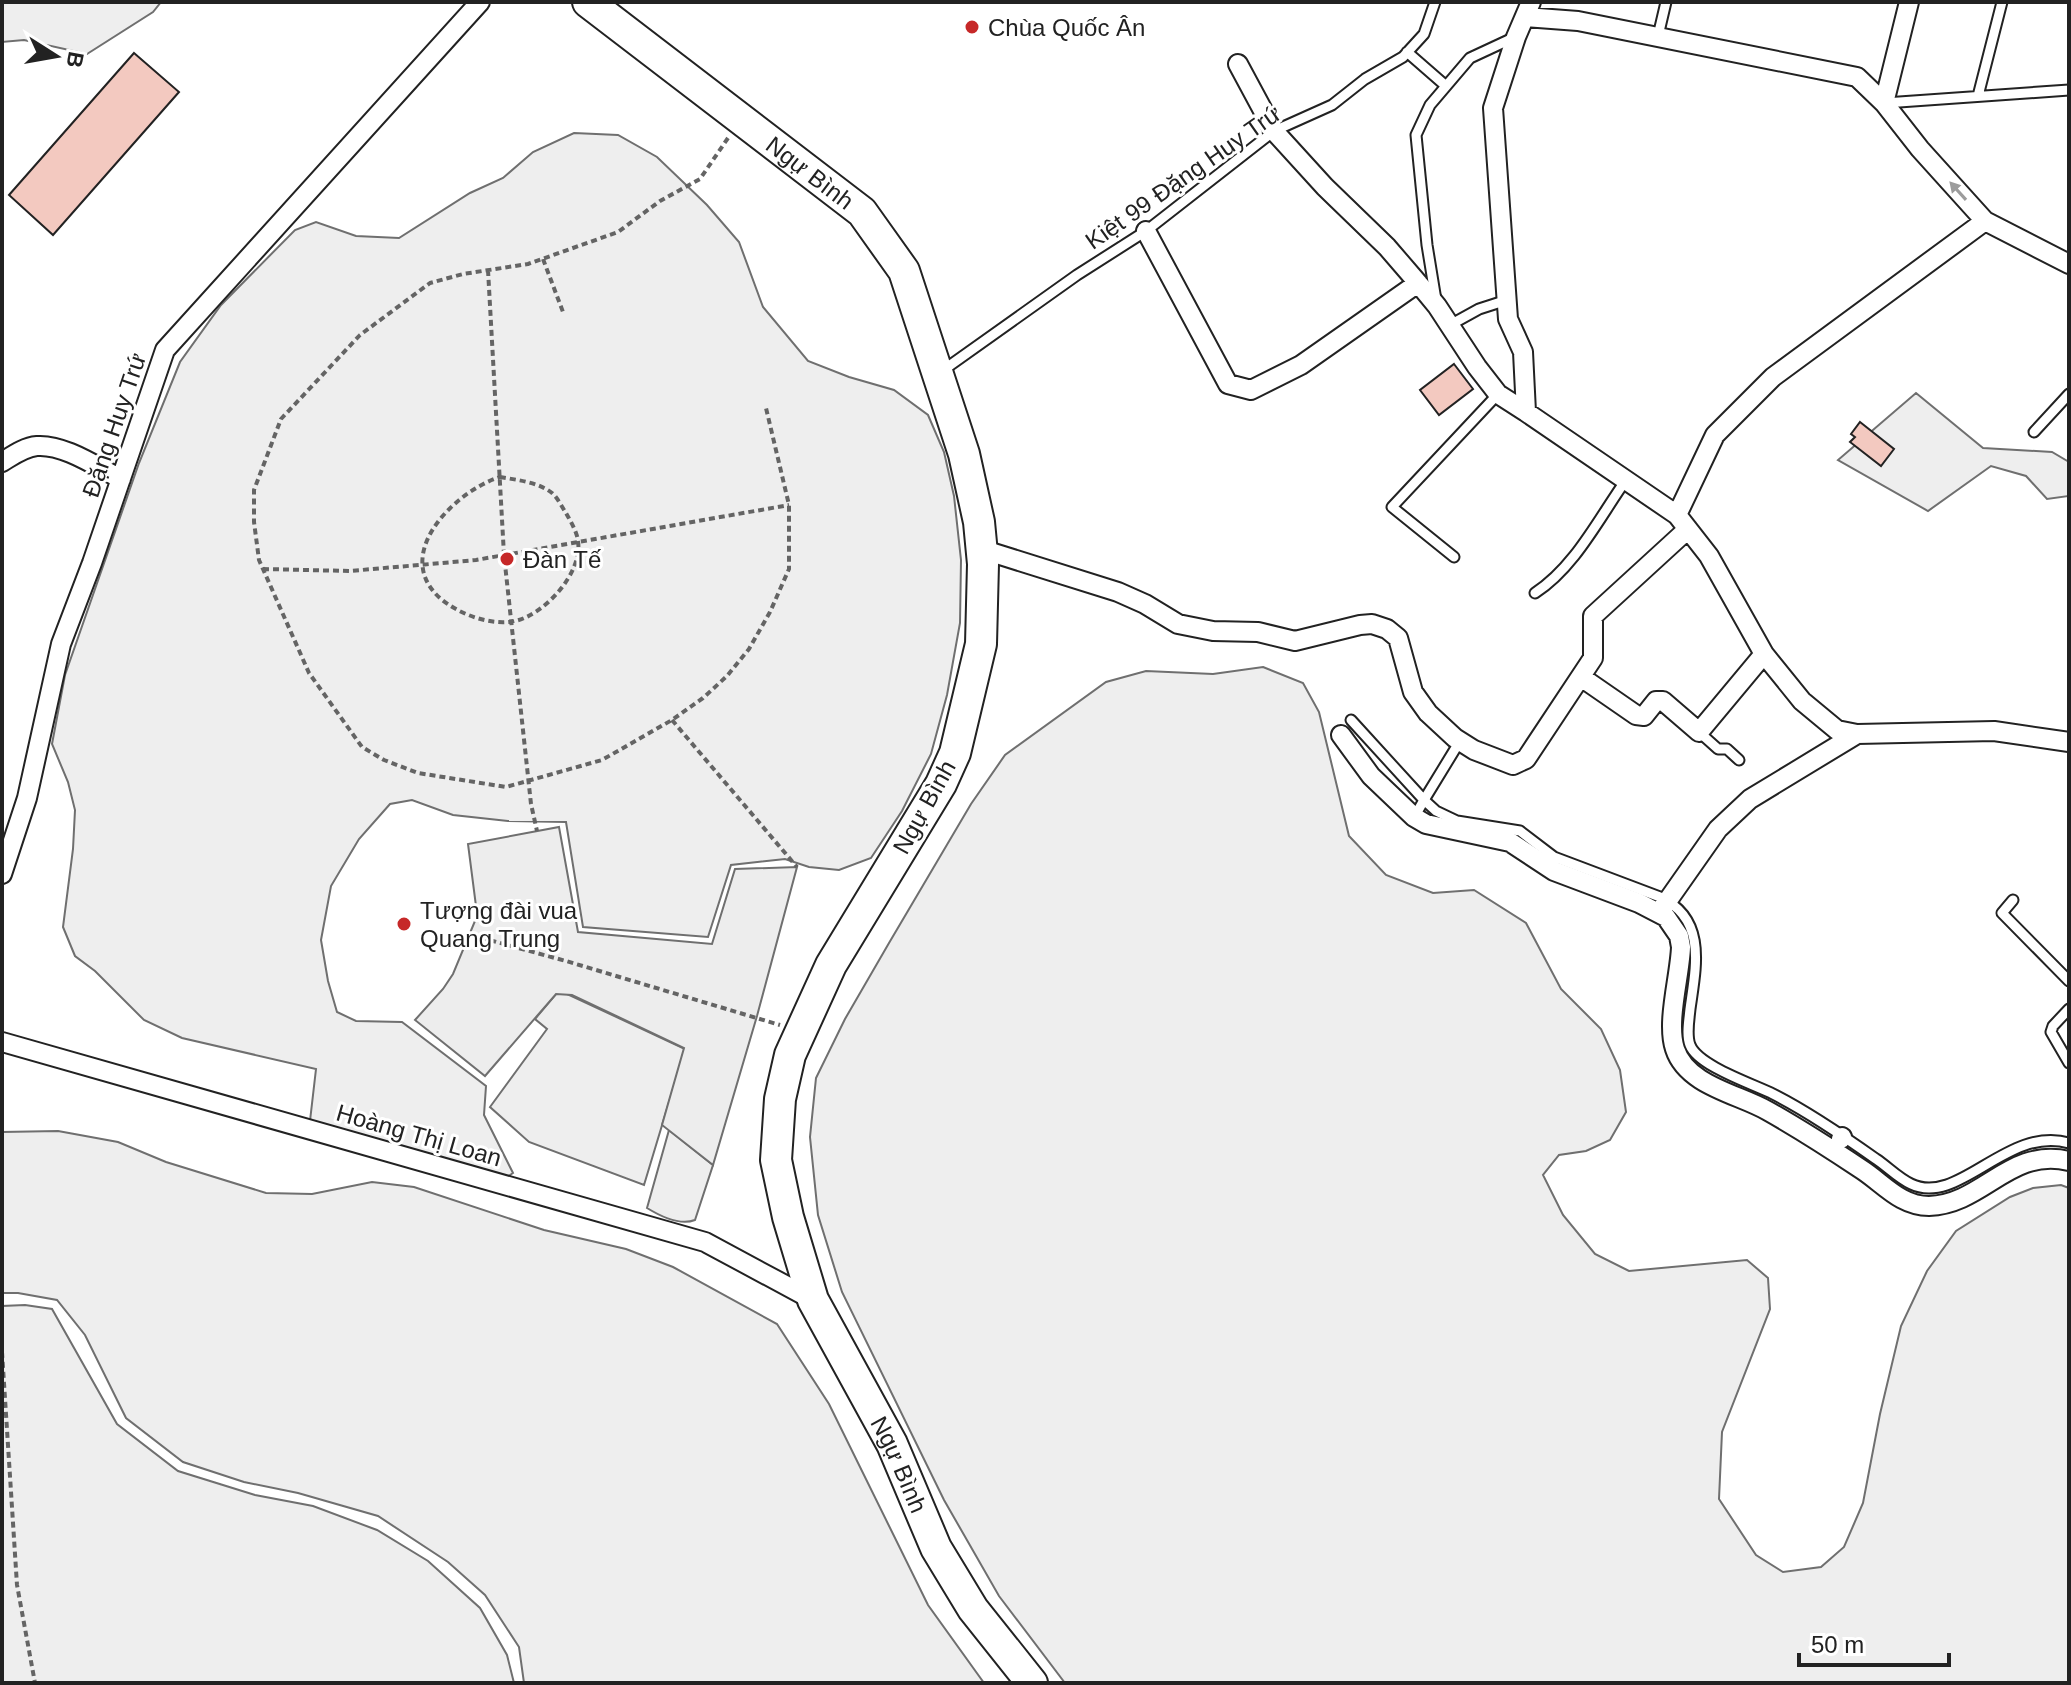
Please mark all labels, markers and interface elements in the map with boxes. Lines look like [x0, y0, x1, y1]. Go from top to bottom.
place label: Chùa Quốc Ân [988, 14, 1145, 41]
north arrow [16, 16, 96, 96]
marker: Chùa Quốc Ân [963, 18, 981, 36]
text: B [61, 50, 89, 70]
street label: Kiệt 99 Đặng Huy Trứ [1080, 99, 1286, 255]
street label: Ngự Bình [761, 130, 859, 214]
one-way arrow [1950, 182, 1968, 201]
street label: Đặng Huy Trứ [77, 349, 151, 501]
place label: Đàn Tế [523, 546, 602, 573]
marker: Đàn Tế [498, 550, 516, 568]
street label: Ngự Bình [887, 756, 961, 858]
place label: Tượng đài vua Quang Trung [420, 897, 578, 952]
marker: Tượng đài vua Quang Trung [395, 915, 413, 933]
street label: Hoàng Thị Loan [333, 1099, 505, 1171]
street label: Ngự Bình [866, 1411, 933, 1517]
scale bar [1799, 1617, 1949, 1667]
text: 50 m [1811, 1631, 1864, 1658]

